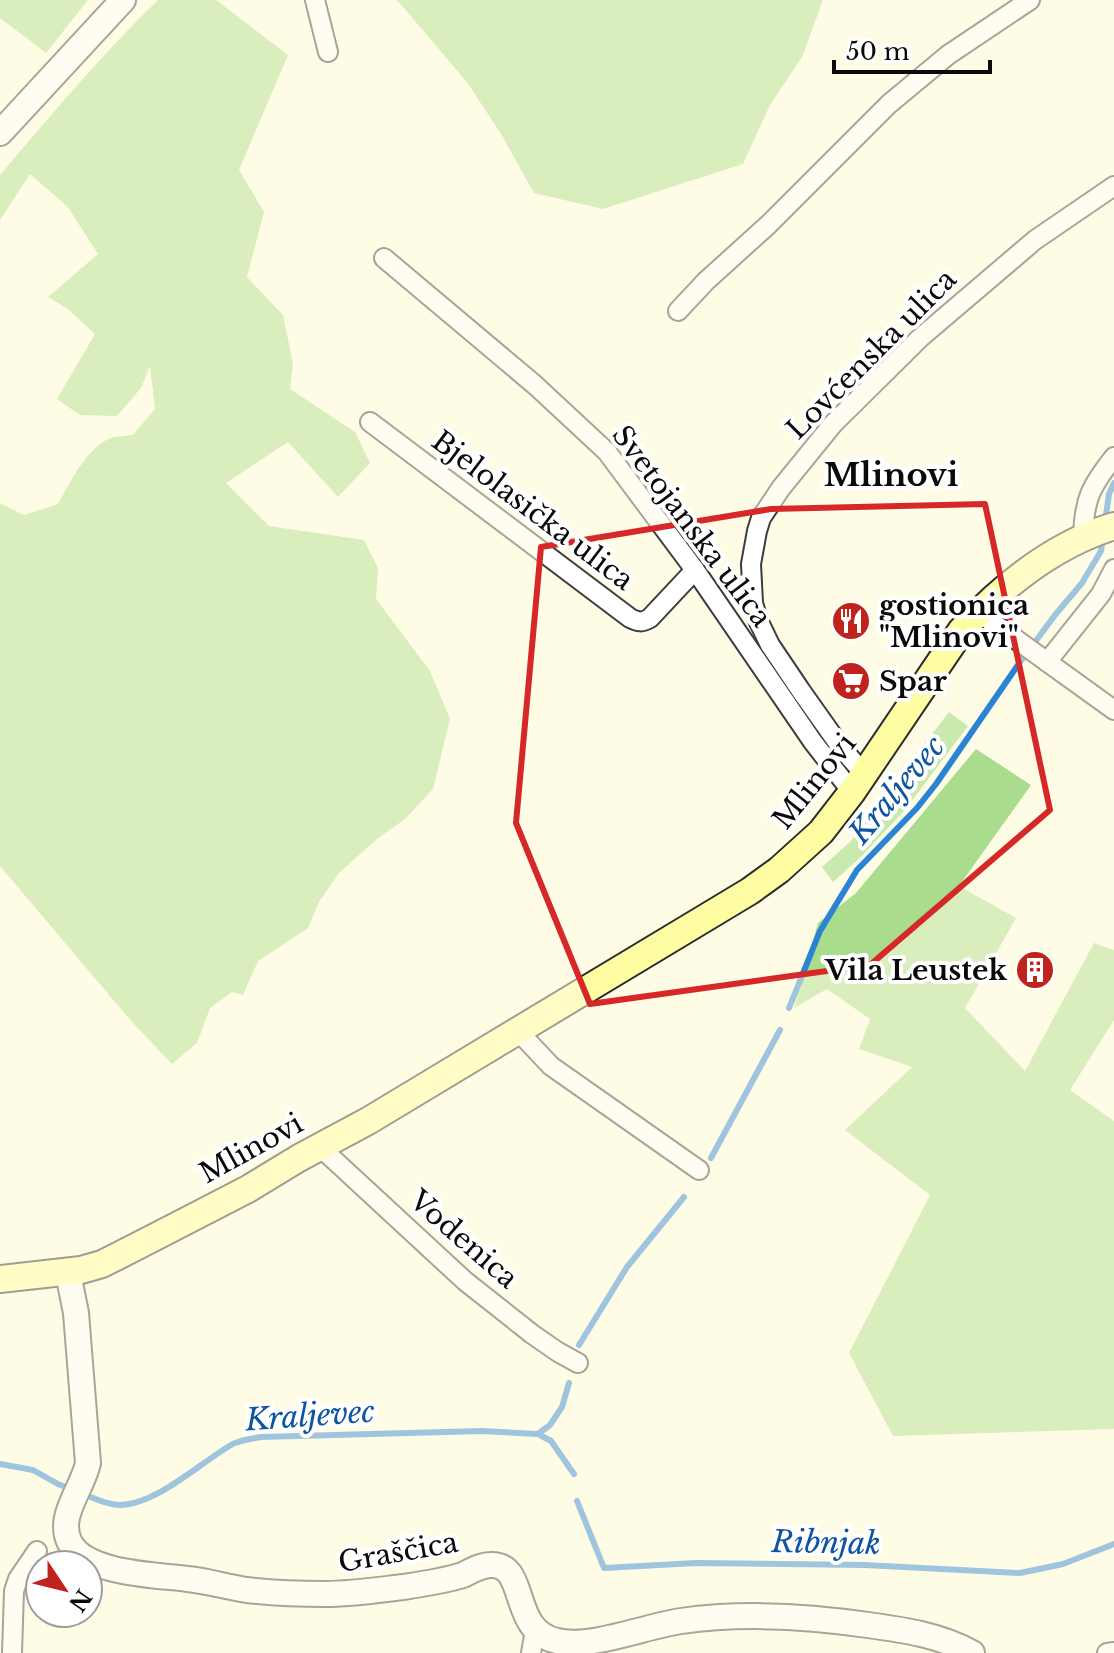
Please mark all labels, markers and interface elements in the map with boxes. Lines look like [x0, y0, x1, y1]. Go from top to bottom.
scale bar [834, 24, 990, 74]
text: 50 m [846, 37, 910, 66]
street label: Lovćenska ulica [779, 262, 964, 447]
street label: Svetojanska ulica [604, 419, 779, 634]
street label: Bjelolasička ulica [425, 423, 641, 598]
district label: Mlinovi [824, 455, 959, 495]
place label: gostionica "Mlinovi" [879, 588, 1029, 655]
restaurant icon: gostionica "Mlinovi" [830, 600, 872, 642]
supermarket icon: Spar [830, 660, 872, 702]
place label: Spar [879, 664, 947, 699]
street label: Mlinovi [765, 726, 863, 836]
water label: Kraljevec [840, 728, 952, 852]
building icon: Vila Leustek [1014, 949, 1056, 991]
place label: Vila Leustek [824, 953, 1007, 988]
street label: Mlinovi [193, 1106, 309, 1191]
street label: Vodenica [402, 1182, 525, 1296]
water label: Kraljevec [243, 1393, 376, 1439]
water label: Ribnjak [770, 1523, 881, 1562]
street label: Graščica [335, 1525, 461, 1580]
north arrow [24, 1549, 104, 1629]
text: N [63, 1584, 97, 1617]

